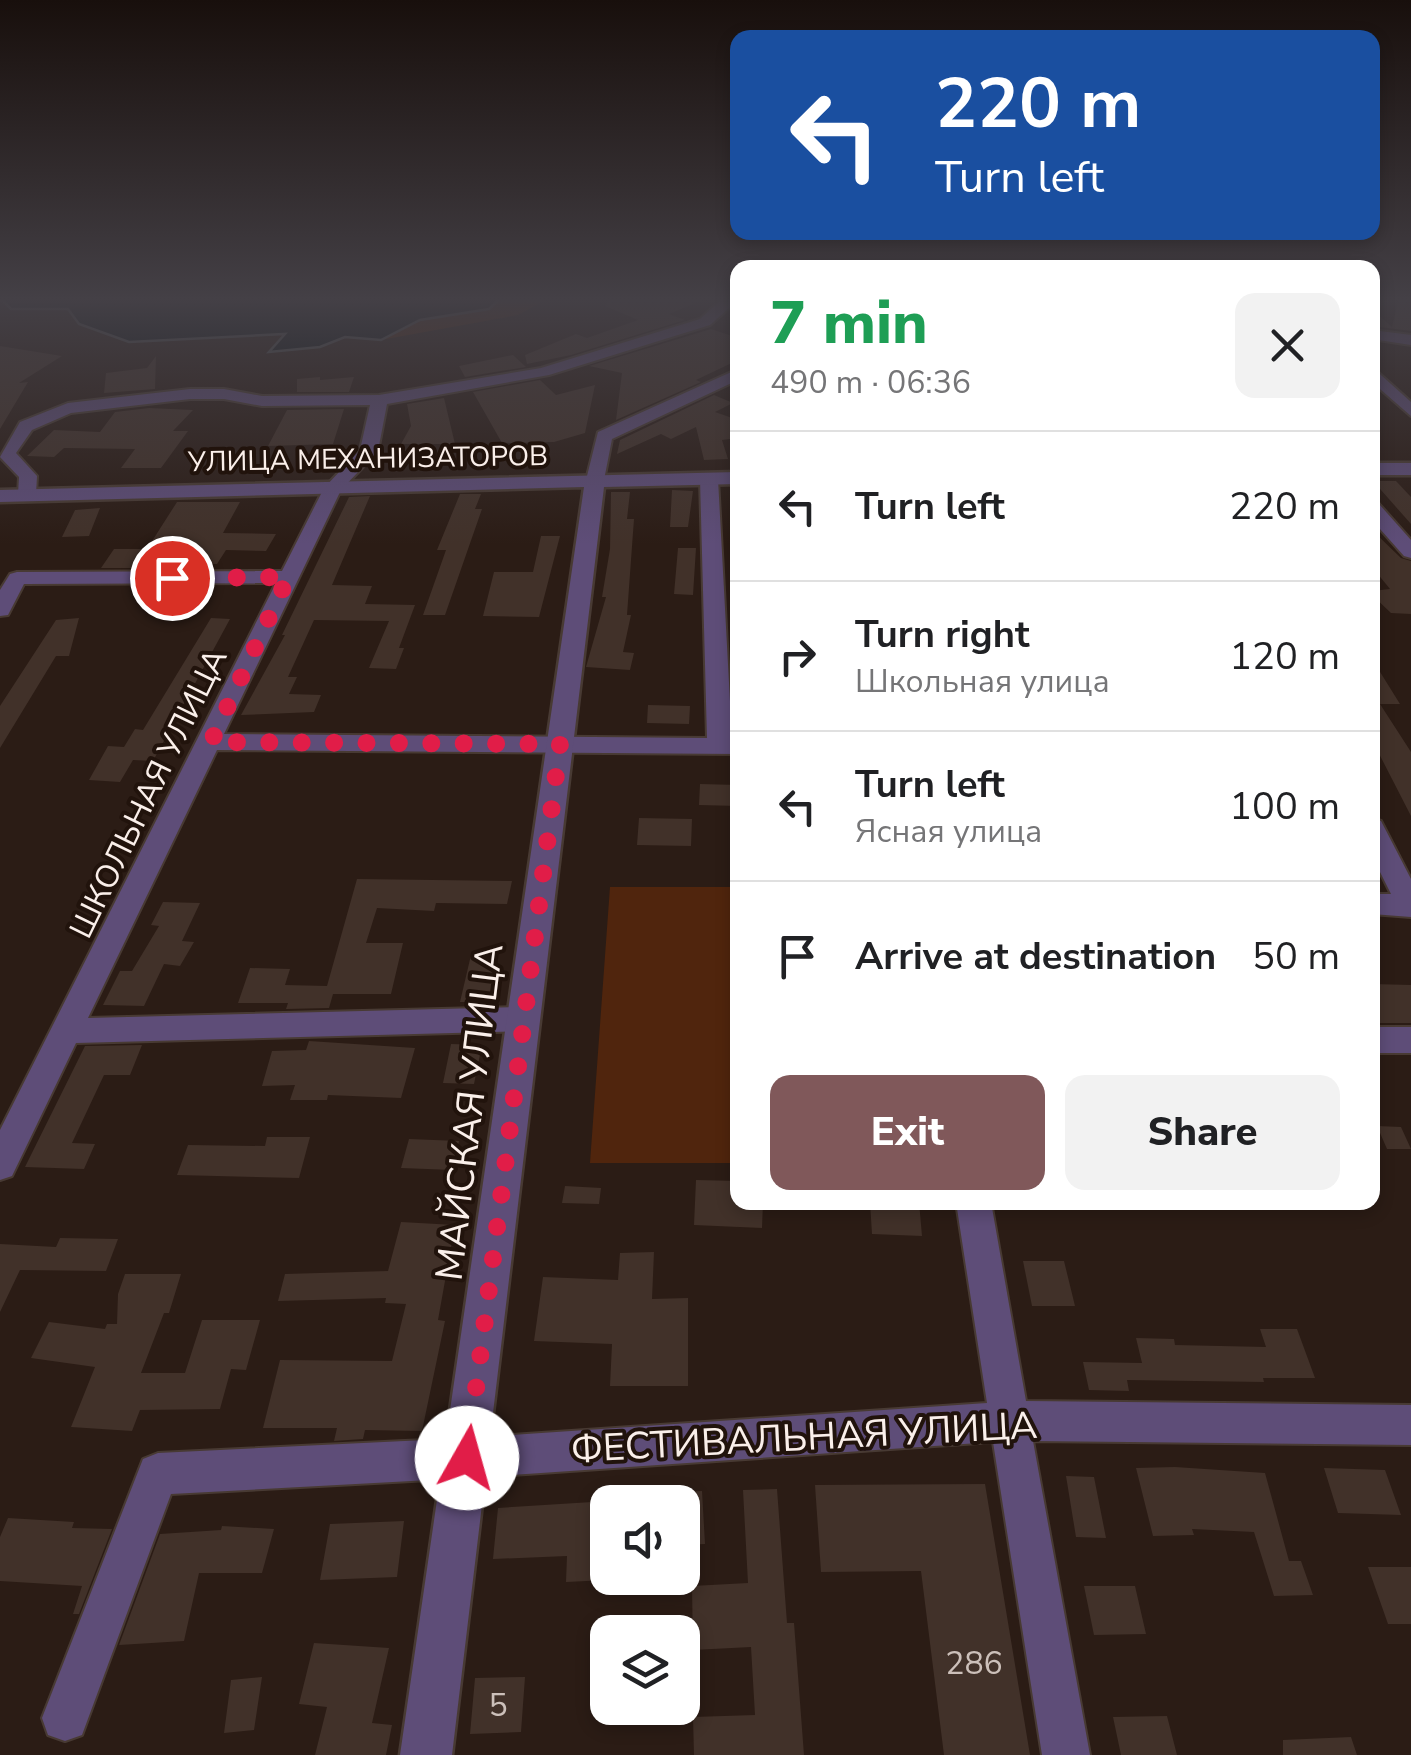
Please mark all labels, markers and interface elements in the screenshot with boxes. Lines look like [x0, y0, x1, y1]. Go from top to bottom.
text: 220 m [935, 56, 1141, 152]
icon: left [770, 70, 900, 200]
text: Turn left [935, 147, 1104, 208]
text: 7 min [770, 282, 928, 364]
button: close [1235, 293, 1340, 398]
text: 490 m · 06:36 [770, 361, 971, 404]
street label: УЛИЦА МЕХАНИЗАТОРОВ [187, 437, 548, 481]
icon: left [770, 479, 825, 534]
text: Turn left [855, 481, 1005, 532]
text: 220 m [1229, 481, 1340, 532]
pin [130, 536, 215, 621]
icon: arrive [145, 551, 200, 606]
text: Turn right [855, 609, 1030, 660]
icon: right [770, 629, 825, 684]
text: 120 m [1229, 631, 1340, 682]
street label: ШКОЛЬНАЯ УЛИЦА [60, 641, 237, 945]
text: Школьная улица [855, 660, 1110, 703]
text: Turn left [855, 759, 1005, 810]
icon: left [770, 779, 825, 834]
text: 100 m [1229, 781, 1340, 832]
text: Ясная улица [855, 810, 1042, 853]
icon: arrive [770, 929, 825, 984]
text: Arrive at destination [855, 931, 1216, 982]
text: 50 m [1252, 931, 1340, 982]
street label: МАЙСКАЯ УЛИЦА [424, 940, 515, 1283]
button: Exit [770, 1075, 1045, 1190]
button: Share [1065, 1075, 1340, 1190]
street label: ФЕСТИВАЛЬНАЯ УЛИЦА [570, 1400, 1039, 1475]
position arrow [415, 1406, 519, 1510]
map controls [590, 1485, 700, 1725]
button: sound [590, 1485, 700, 1595]
button: layers [590, 1615, 700, 1725]
house number: 286 [945, 1642, 1003, 1685]
house number: 5 [488, 1684, 508, 1727]

